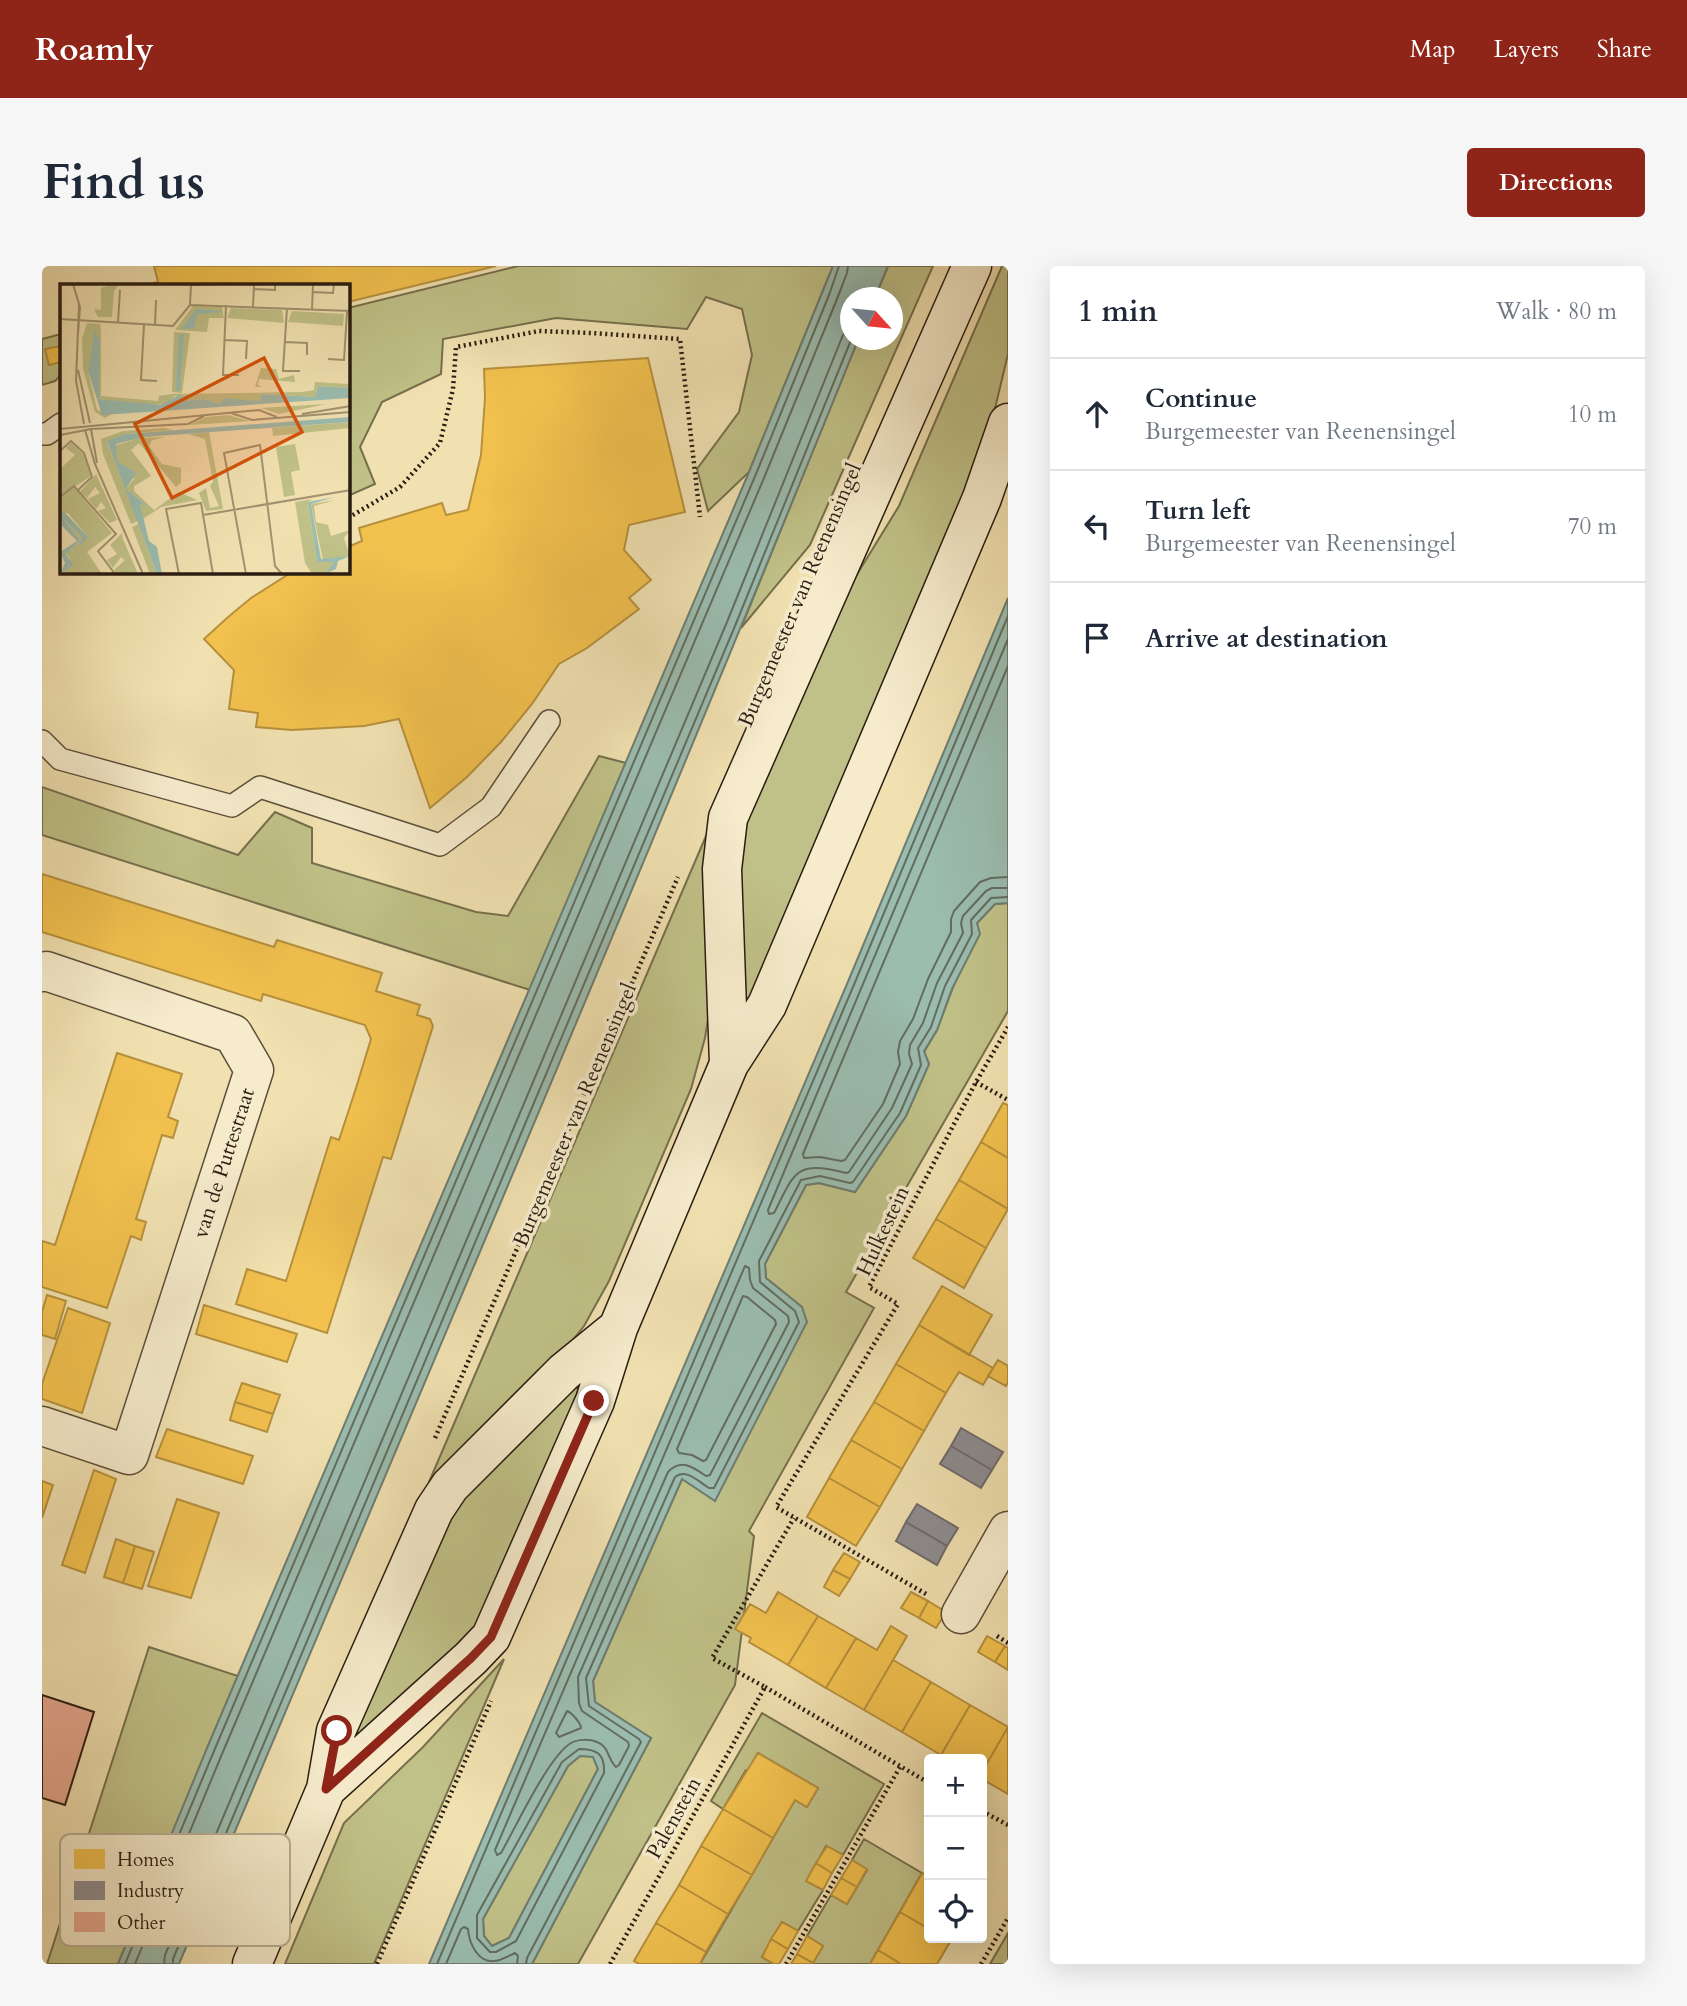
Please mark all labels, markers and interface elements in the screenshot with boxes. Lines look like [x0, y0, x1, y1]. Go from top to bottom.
text: Roamly [35, 27, 154, 72]
text: Map [1410, 33, 1456, 66]
text: Layers [1494, 33, 1559, 66]
text: Share [1597, 33, 1652, 66]
button: Directions [1467, 148, 1645, 217]
text: Find us [42, 149, 205, 216]
inset map [60, 284, 350, 574]
north arrow [840, 287, 903, 350]
text: 1 min [1078, 291, 1158, 332]
text: Walk · 80 m [1496, 296, 1617, 327]
text: Continue [1145, 381, 1257, 416]
icon: ahead [1078, 395, 1116, 433]
text: 10 m [1568, 399, 1617, 430]
text: Burgemeester van Reenensingel [1145, 416, 1456, 447]
street label: Burgemeester van Reenensingel [731, 459, 869, 731]
text: Turn left [1145, 493, 1250, 528]
icon: left [1078, 507, 1116, 545]
text: 70 m [1568, 511, 1617, 542]
text: Burgemeester van Reenensingel [1145, 528, 1456, 559]
icon: arrive [1078, 619, 1116, 657]
text: Arrive at destination [1145, 621, 1388, 656]
street label: Burgemeester van Reenensingel [506, 979, 644, 1251]
street label: van de Puttestraat [186, 1084, 262, 1242]
street label: Hulkestein [850, 1181, 917, 1281]
route end [578, 1385, 609, 1416]
route start [321, 1715, 352, 1746]
map controls [924, 1754, 987, 1943]
button: + [924, 1754, 987, 1817]
street label: Palenstein [640, 1772, 708, 1864]
button: − [924, 1817, 987, 1880]
legend [60, 1834, 290, 1946]
text: Homes [117, 1847, 174, 1873]
text: Industry [117, 1878, 184, 1904]
button: locate [924, 1880, 987, 1943]
text: Other [117, 1910, 165, 1936]

